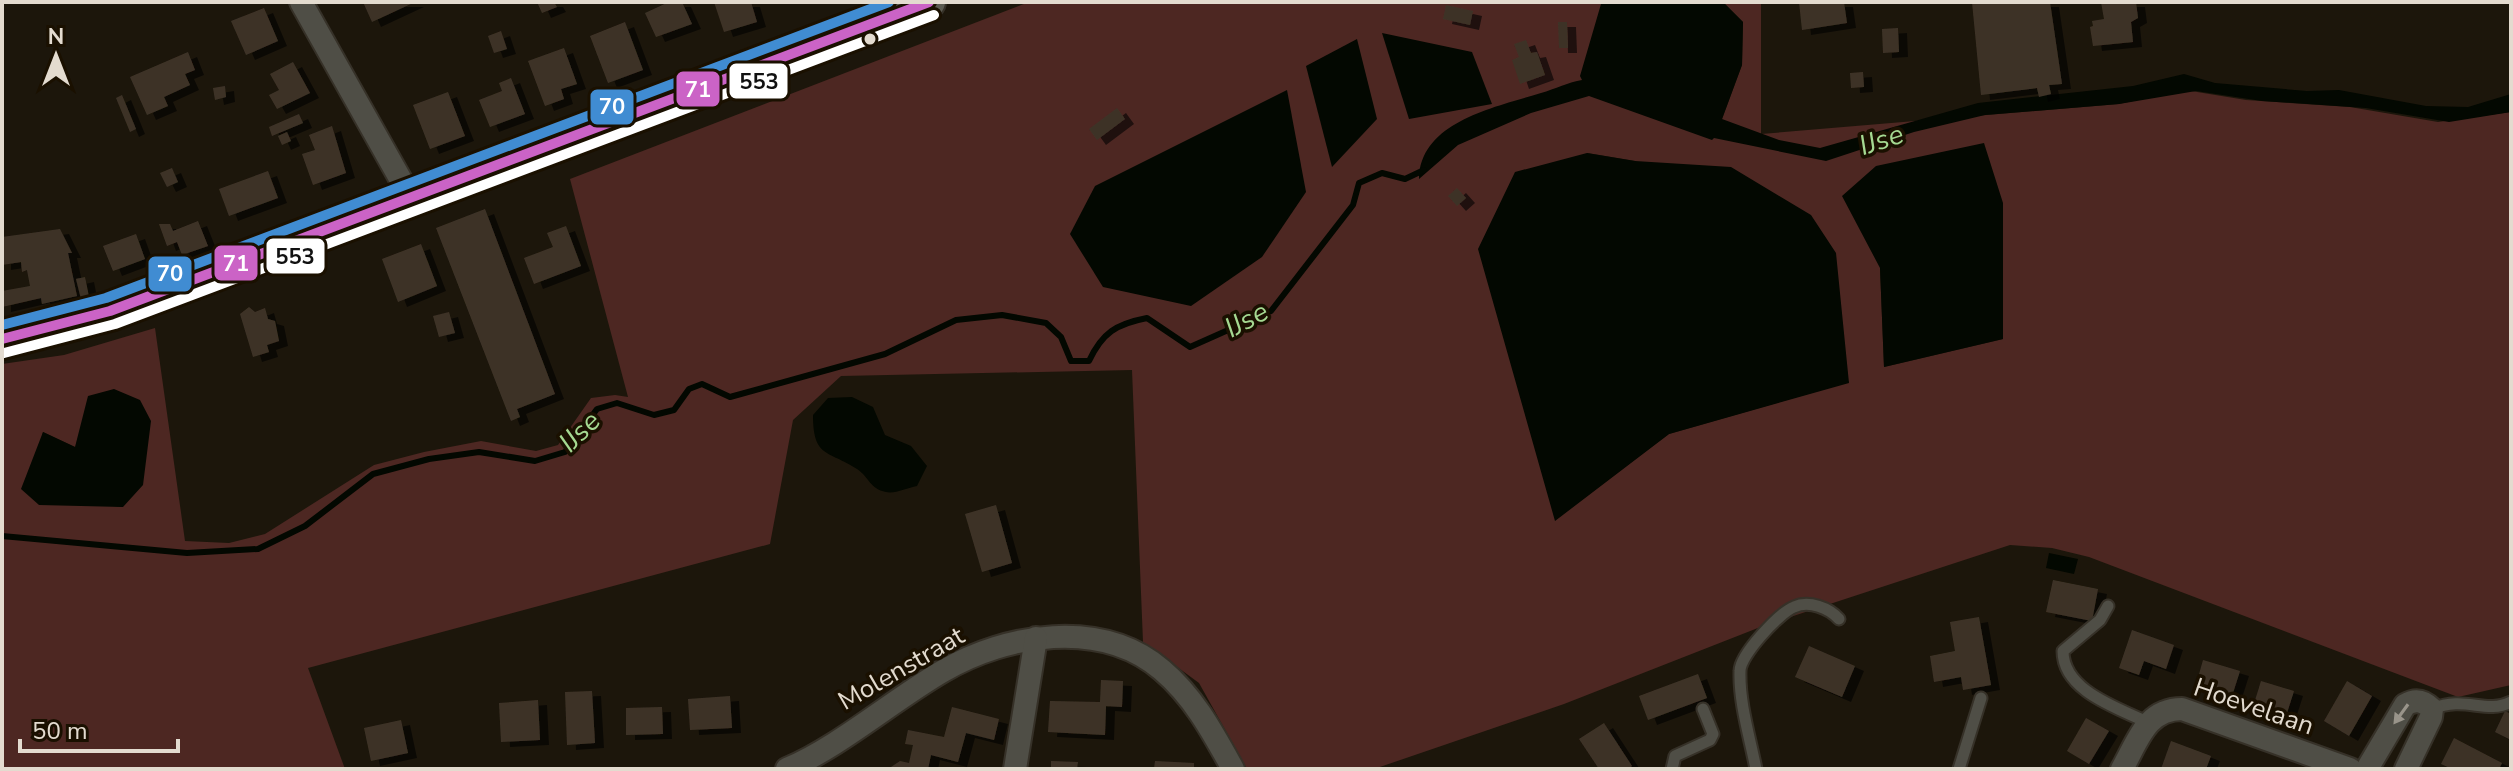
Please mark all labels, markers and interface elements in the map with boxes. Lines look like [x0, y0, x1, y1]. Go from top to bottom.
north arrow [16, 16, 96, 96]
text: N [48, 22, 64, 52]
unlabelled marker [862, 31, 878, 47]
line badge: 553 [728, 62, 789, 100]
text: 553 [739, 67, 779, 97]
line badge: 71 [675, 70, 721, 108]
text: 71 [685, 75, 711, 105]
line badge: 70 [589, 88, 635, 126]
text: 70 [599, 92, 625, 122]
water label: IJse [1854, 115, 1908, 165]
line badge: 553 [265, 237, 326, 275]
text: 553 [275, 242, 315, 272]
line badge: 71 [213, 244, 259, 282]
text: 71 [223, 249, 249, 279]
line badge: 70 [147, 255, 193, 293]
text: 70 [157, 259, 183, 289]
water label: IJse [1218, 293, 1275, 347]
water label: IJse [550, 402, 609, 461]
street label: Molenstraat [832, 618, 971, 719]
street label: Hoevelaan [2189, 670, 2319, 743]
scale bar [20, 703, 178, 753]
one-way arrow [2394, 703, 2409, 724]
text: 50 m [32, 715, 88, 747]

